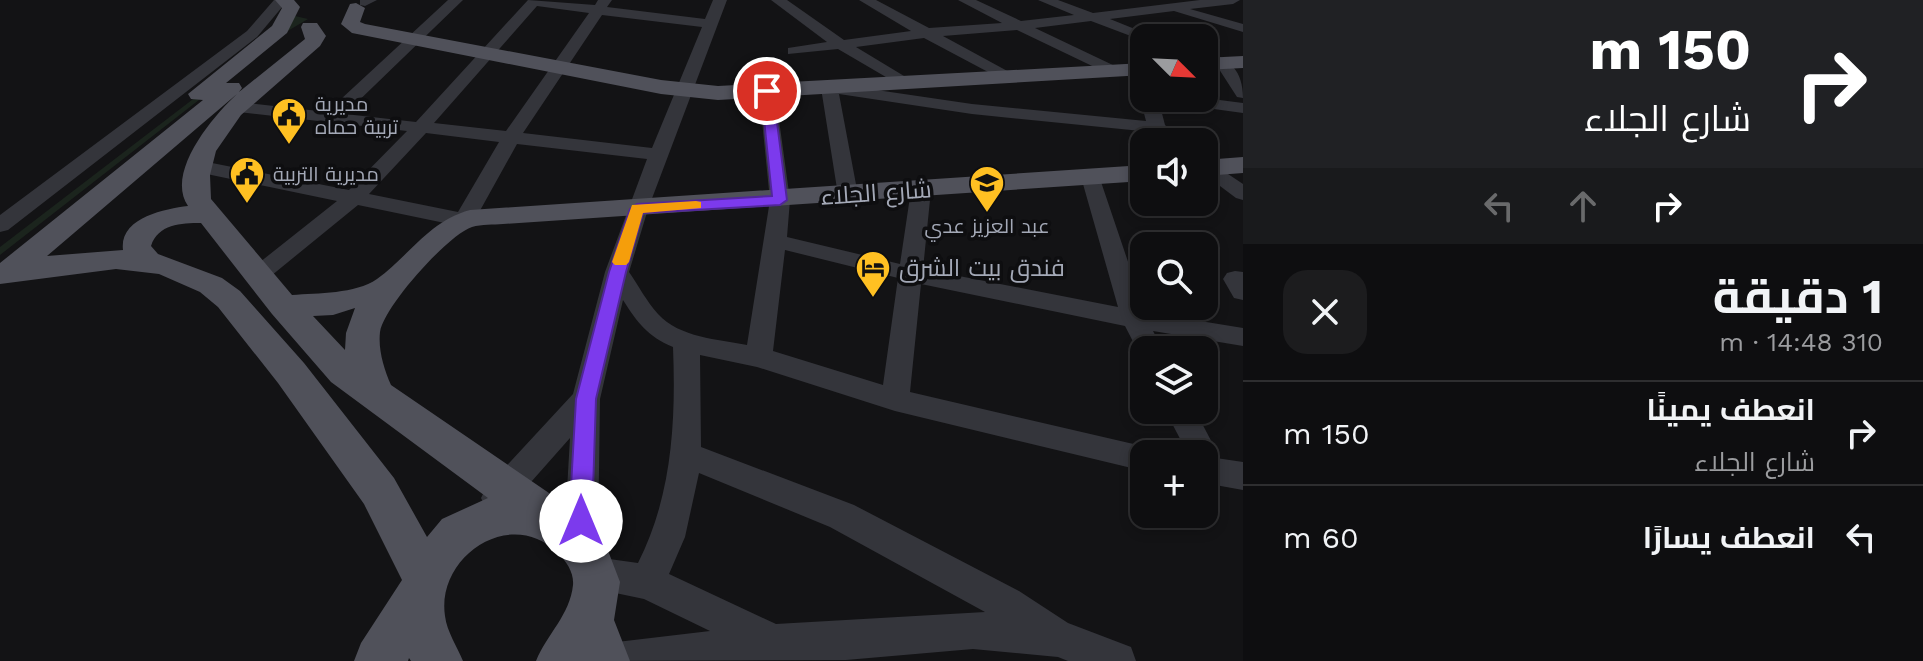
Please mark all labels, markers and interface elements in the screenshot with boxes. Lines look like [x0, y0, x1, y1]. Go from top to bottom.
text: 150 m [1589, 17, 1751, 83]
north arrow [1130, 24, 1218, 112]
map controls [1130, 24, 1218, 528]
icon: right [1779, 32, 1883, 136]
pin [733, 57, 801, 125]
icon: arrive [745, 69, 789, 113]
place label: مديرية تربية حماه [315, 92, 399, 139]
public building icon: مديرية تربية حماه [270, 96, 308, 146]
text: شارع الجلاء [1584, 98, 1751, 140]
button: sound [1130, 128, 1218, 216]
public building icon: مديرية التربية [228, 155, 266, 205]
place label: مديرية التربية [273, 162, 379, 186]
school or university icon: عبد العزيز عدي [968, 164, 1006, 214]
street label: شارع الجلاء [819, 175, 933, 213]
icon: left [1477, 184, 1521, 228]
icon: ahead [1561, 184, 1605, 228]
icon: right [1645, 184, 1689, 228]
place label: عبد العزيز عدي [924, 214, 1050, 242]
button: search [1130, 232, 1218, 320]
hotel icon: فندق بيت الشرق [854, 249, 892, 299]
place label: فندق بيت الشرق [899, 254, 1065, 283]
text: 1 دقيقة [1713, 268, 1883, 325]
button: close [1283, 270, 1367, 354]
text: 310 m · 14:48 [1719, 327, 1883, 357]
button: layers [1130, 336, 1218, 424]
text: انعطف يمينًا [1646, 392, 1815, 427]
icon: right [1839, 411, 1883, 455]
text: 150 m [1283, 416, 1370, 451]
button: + [1130, 440, 1218, 528]
text: شارع الجلاء [1694, 447, 1815, 477]
position arrow [539, 479, 623, 563]
icon: left [1839, 515, 1883, 559]
text: 60 m [1283, 520, 1359, 555]
text: انعطف يسارًا [1643, 520, 1815, 555]

